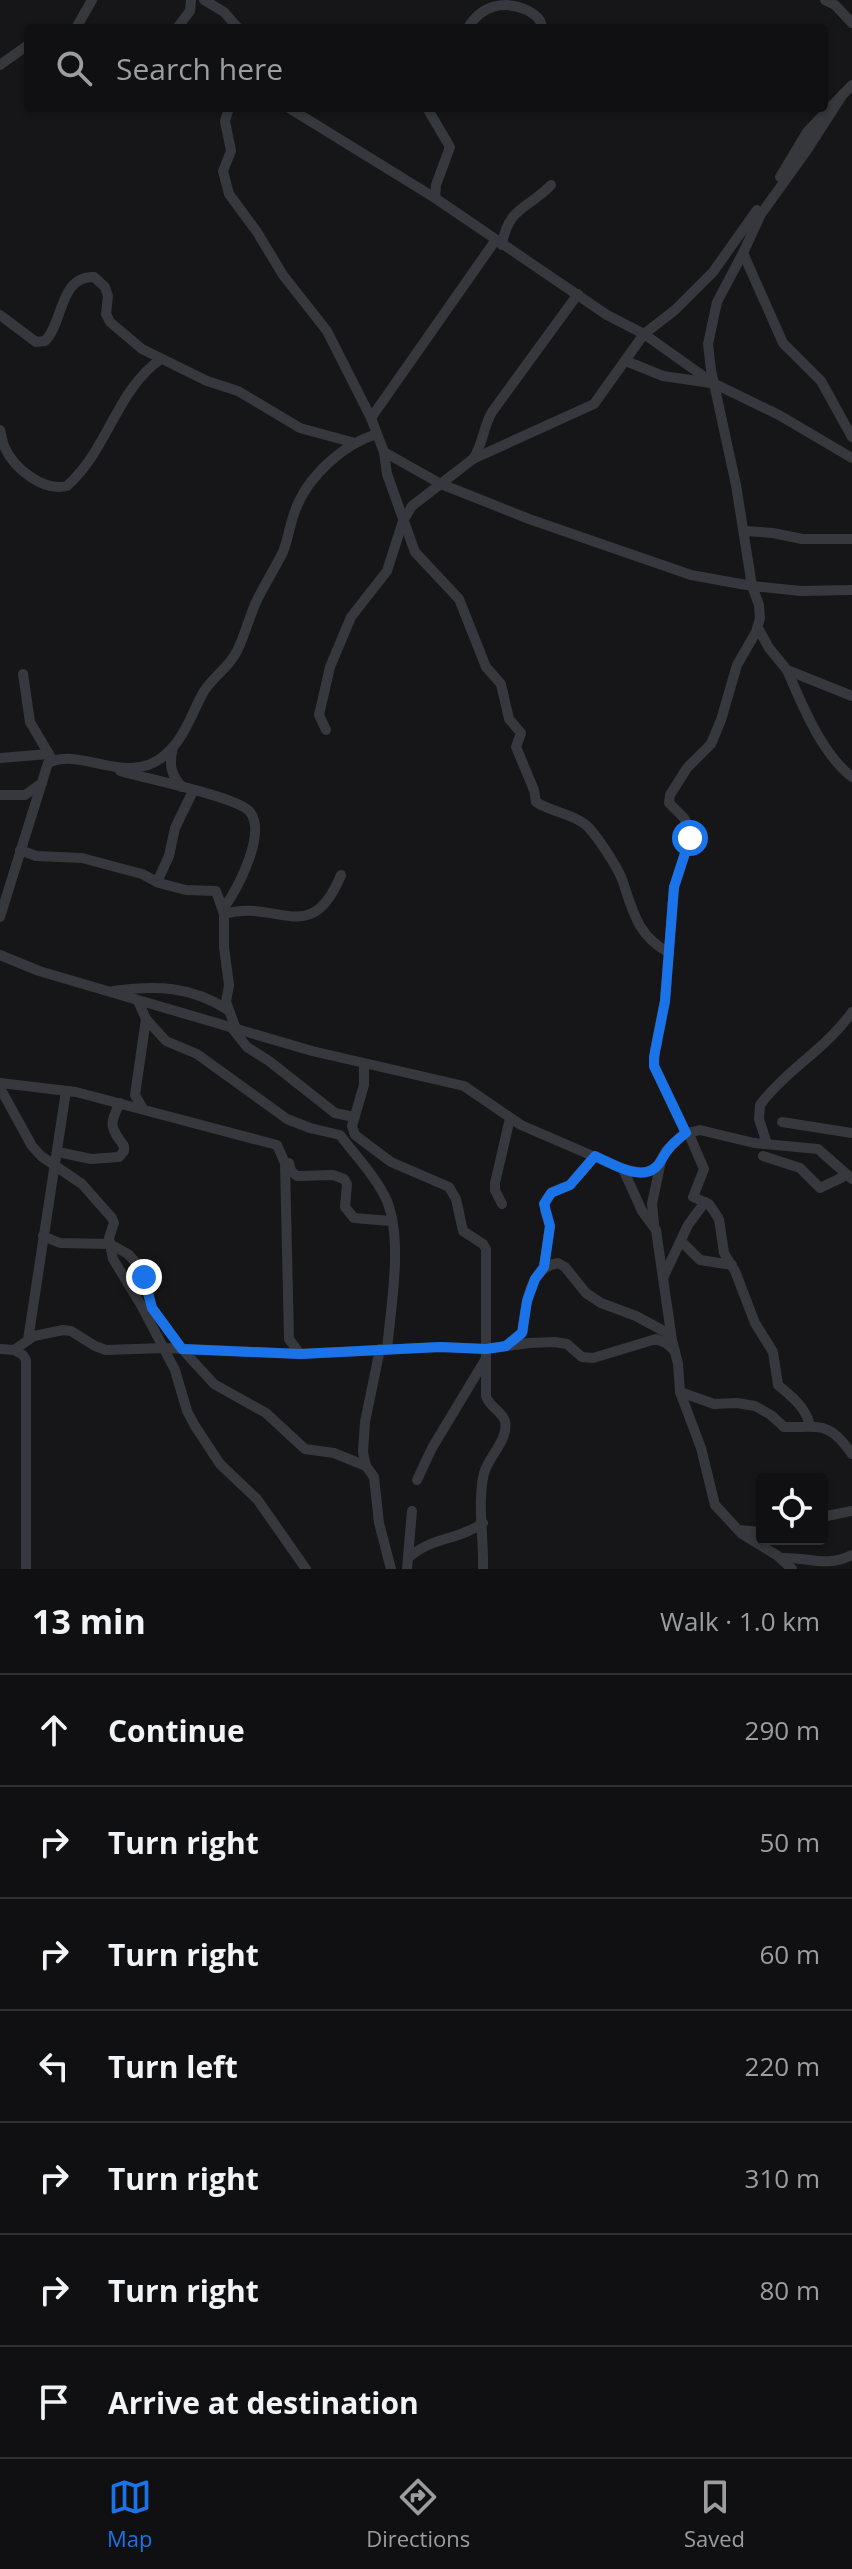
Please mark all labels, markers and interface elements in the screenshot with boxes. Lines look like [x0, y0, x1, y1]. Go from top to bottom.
search box [24, 24, 828, 112]
icon: search [52, 46, 96, 90]
text: Search here [116, 48, 283, 89]
route start [672, 820, 708, 856]
route end [126, 1259, 162, 1295]
map controls [756, 1473, 828, 1545]
button: locate [756, 1473, 828, 1545]
text: 13 min [32, 1598, 146, 1644]
text: Walk · 1.0 km [660, 1603, 820, 1639]
icon: ahead [32, 1708, 76, 1752]
text: Continue [108, 1710, 245, 1751]
text: 290 m [745, 1712, 820, 1748]
icon: right [32, 1820, 76, 1864]
text: Turn right [108, 1822, 259, 1863]
text: 50 m [759, 1824, 820, 1860]
icon: right [32, 1932, 76, 1976]
text: Turn right [108, 1934, 259, 1975]
text: 60 m [759, 1936, 820, 1972]
icon: left [32, 2044, 76, 2088]
text: Turn left [108, 2046, 238, 2087]
text: 220 m [745, 2048, 820, 2084]
icon: right [32, 2156, 76, 2200]
text: Turn right [108, 2158, 259, 2199]
text: 310 m [745, 2160, 820, 2196]
icon: right [32, 2268, 76, 2312]
text: Turn right [108, 2270, 259, 2311]
text: 80 m [759, 2272, 820, 2308]
icon: arrive [32, 2380, 76, 2424]
text: Arrive at destination [108, 2382, 419, 2423]
tab: Map [107, 2475, 152, 2553]
tab: Directions [366, 2475, 470, 2553]
tab: Saved [684, 2475, 745, 2553]

